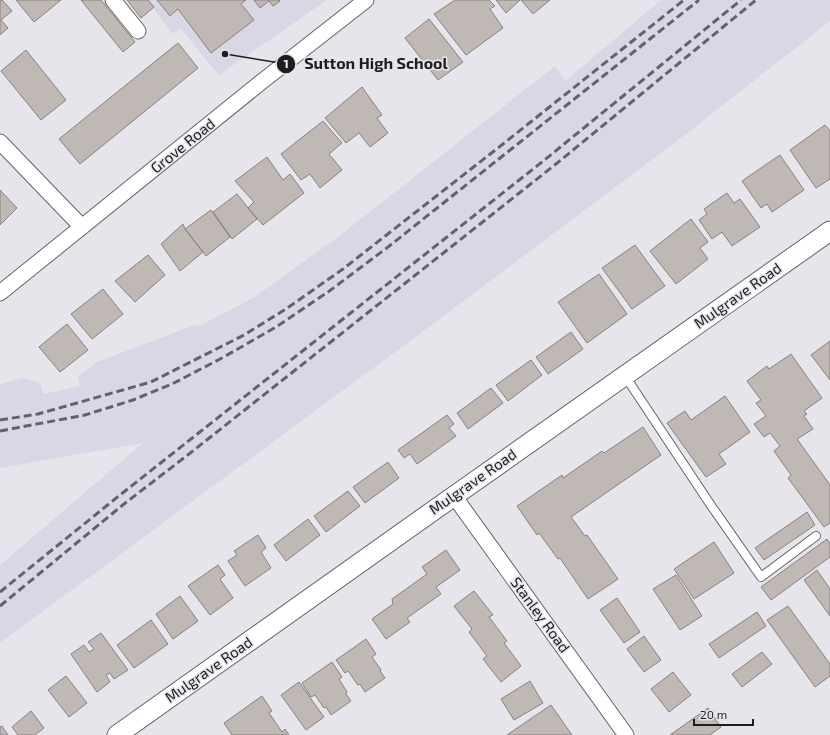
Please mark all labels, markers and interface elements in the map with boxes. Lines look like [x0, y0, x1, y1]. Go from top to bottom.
callout: Sutton High School [276, 50, 456, 78]
text: Sutton High School [304, 53, 449, 72]
text: 1 [283, 56, 289, 70]
street label: Grove Road [147, 114, 218, 177]
street label: Mulgrave Road [690, 258, 785, 332]
street label: Mulgrave Road [425, 444, 520, 518]
street label: Stanley Road [507, 573, 574, 656]
street label: Mulgrave Road [161, 632, 256, 706]
scale bar [694, 701, 753, 727]
text: 20 m [700, 707, 727, 721]

